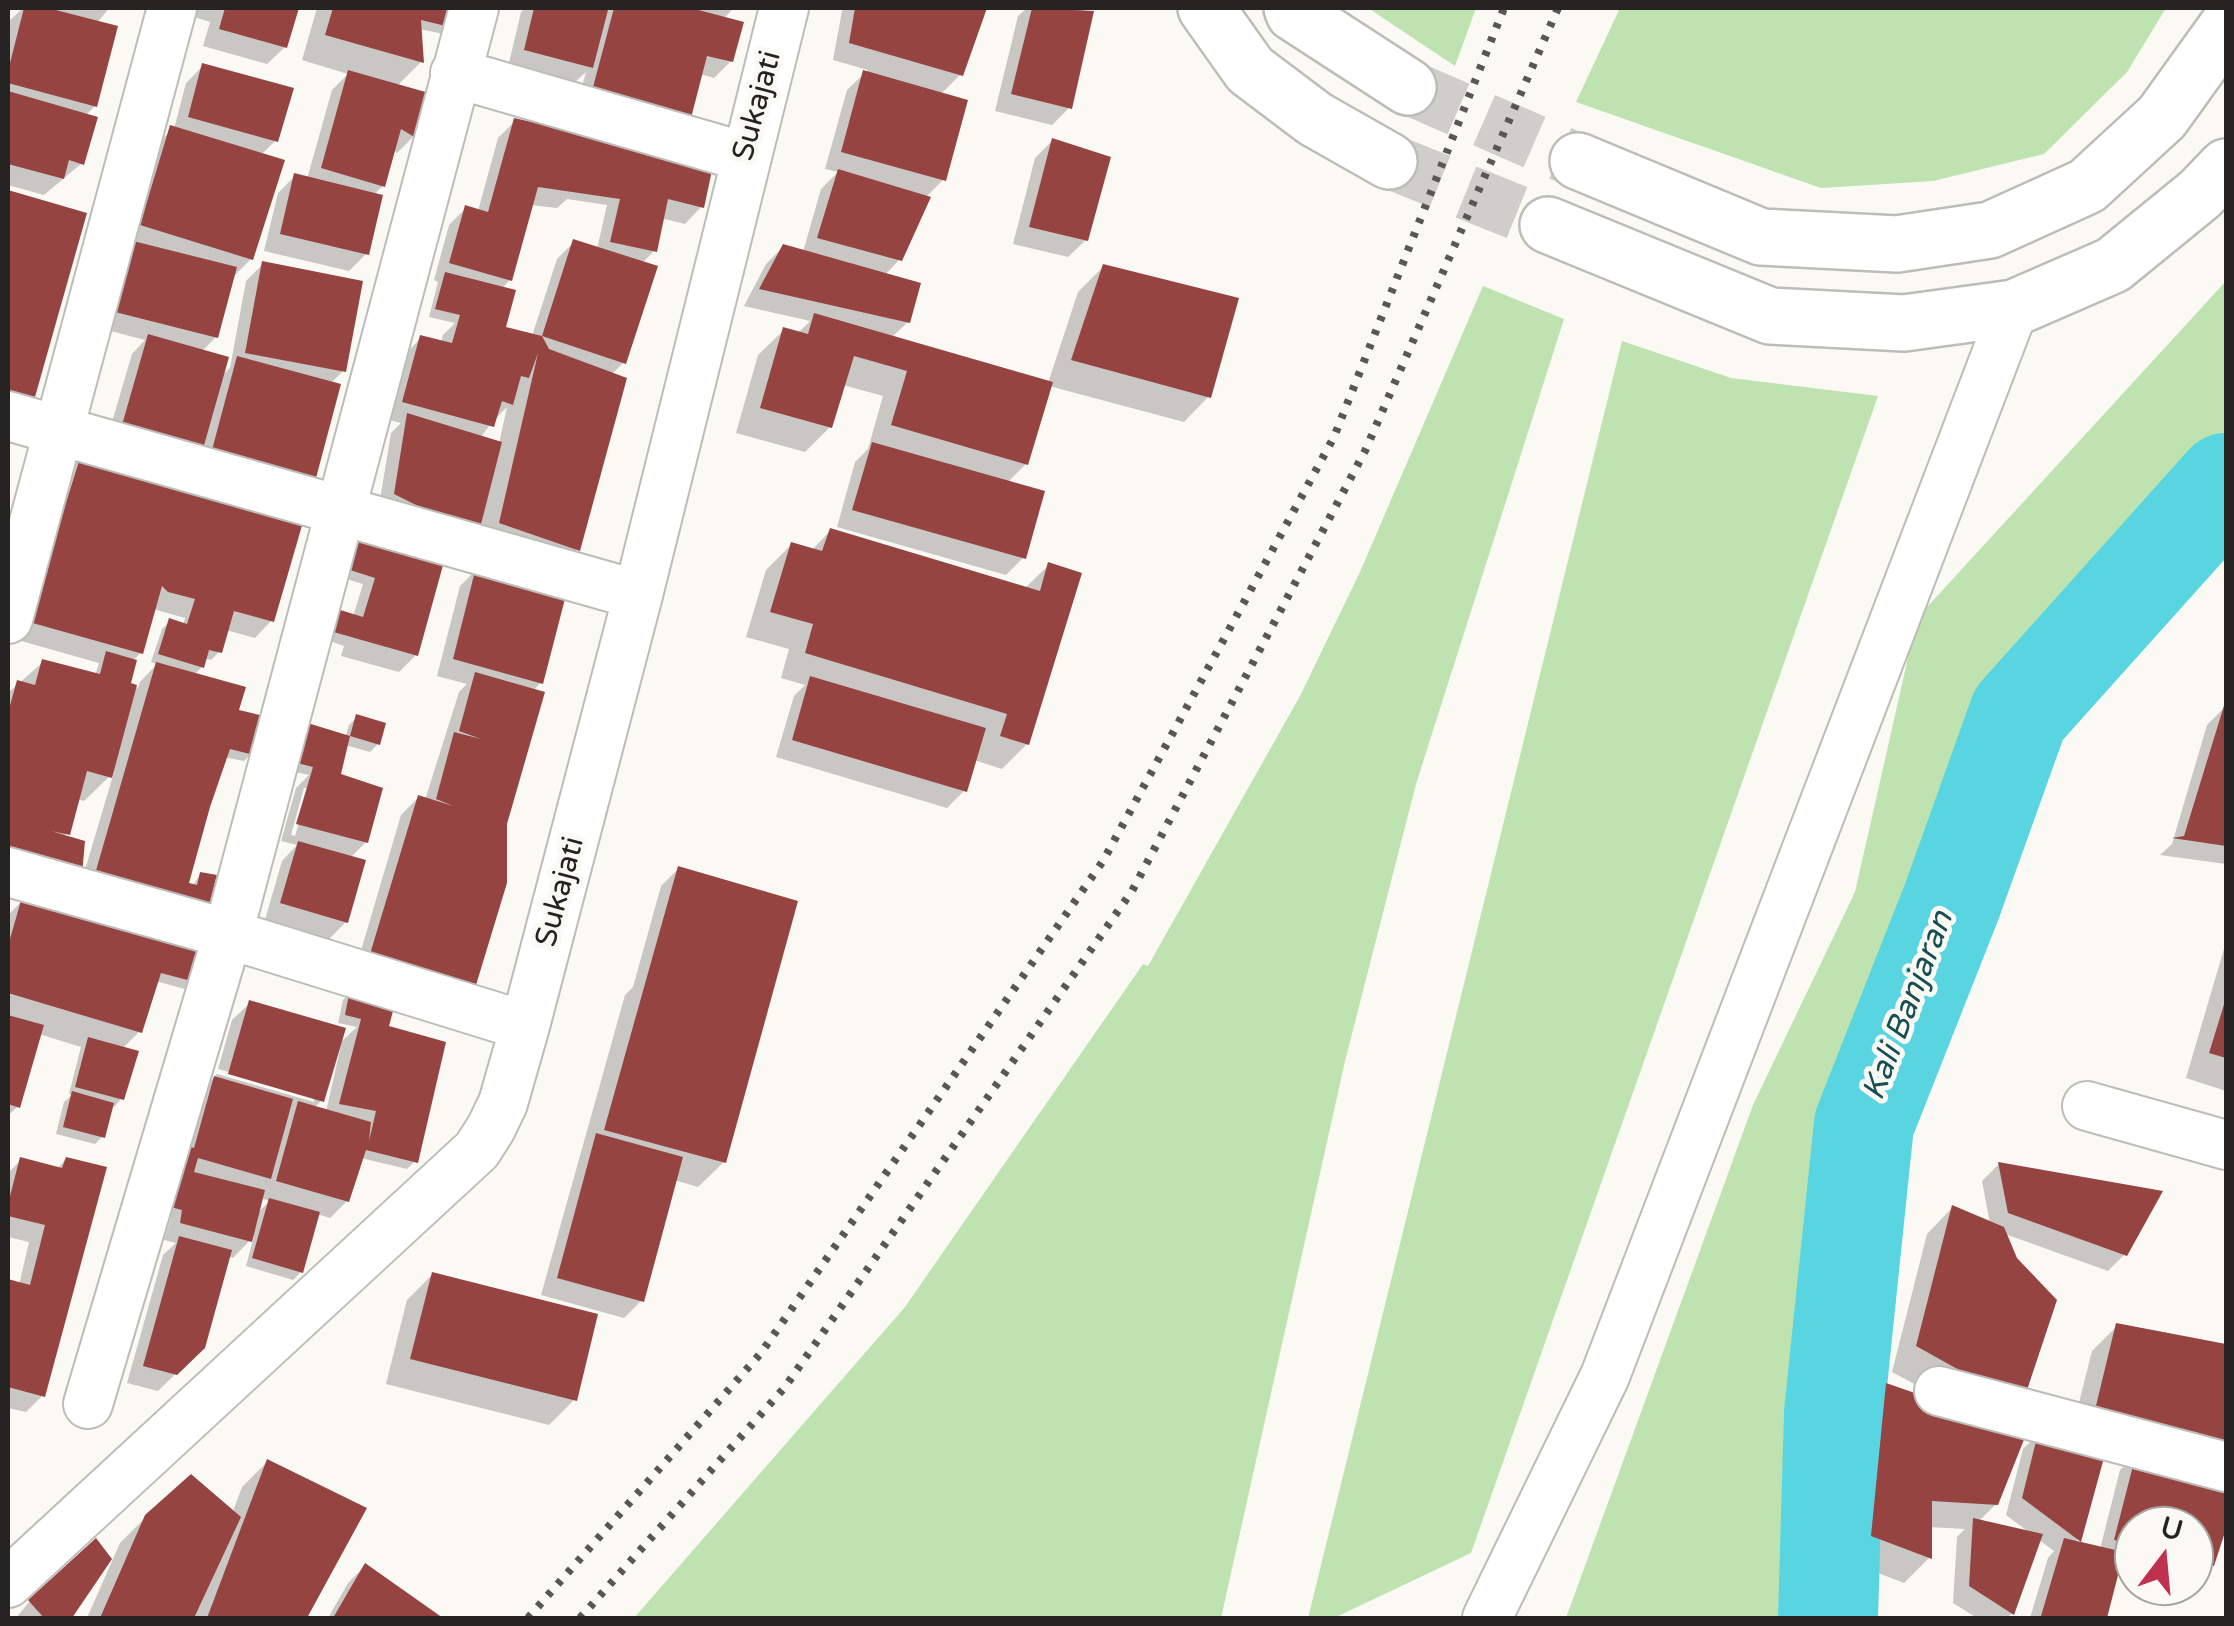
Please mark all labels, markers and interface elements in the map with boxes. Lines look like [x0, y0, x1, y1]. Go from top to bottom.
street label: Sukajati [726, 47, 790, 165]
street label: Sukajati [529, 833, 593, 951]
water label: Kali Banjaran [1855, 906, 1963, 1106]
north arrow [2114, 1506, 2214, 1606]
text: U [2157, 1510, 2187, 1548]

